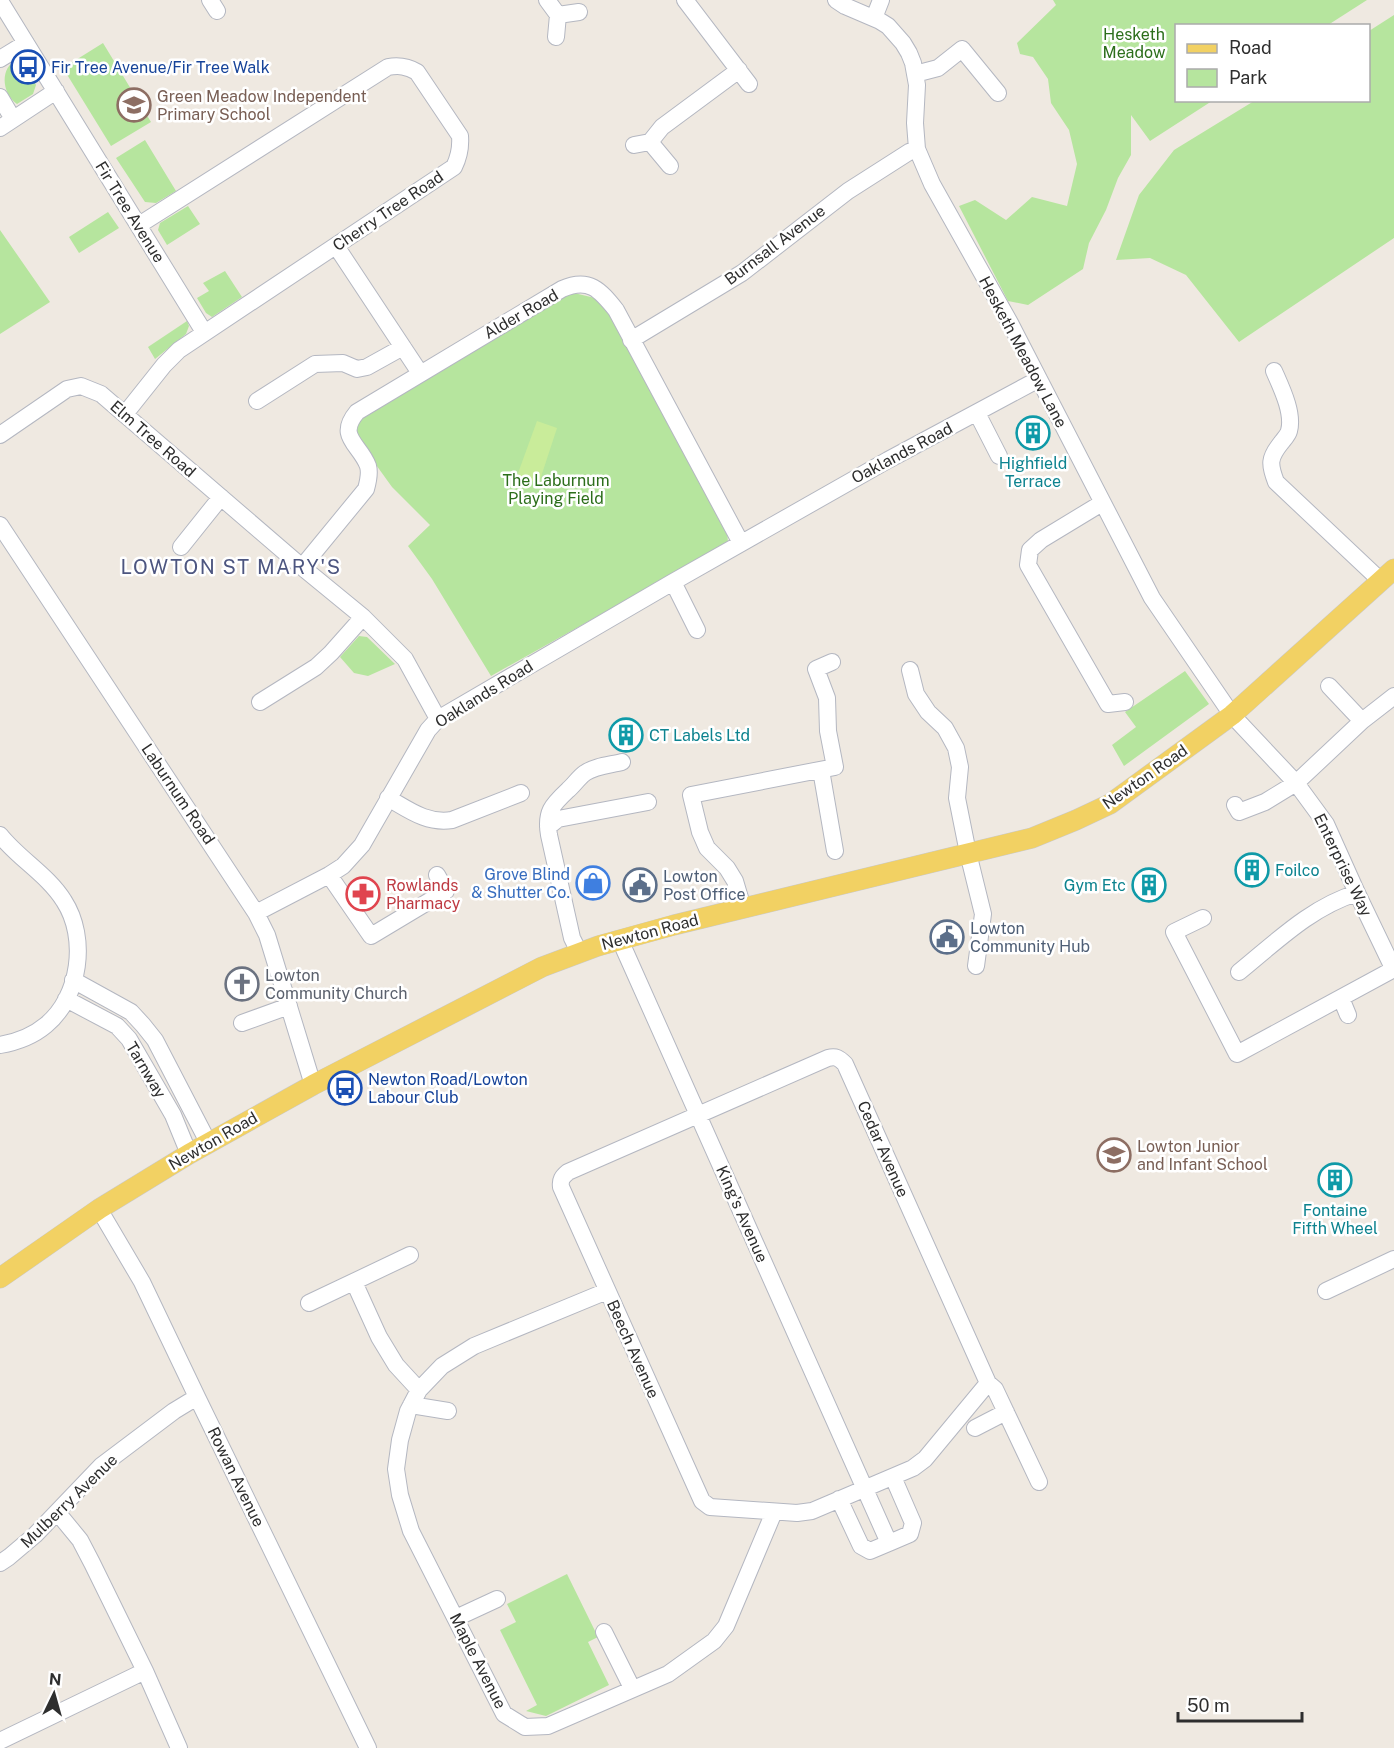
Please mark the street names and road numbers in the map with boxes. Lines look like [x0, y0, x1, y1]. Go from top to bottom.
street label: Fir Tree Avenue [91, 158, 169, 266]
street label: Cherry Tree Road [329, 167, 447, 255]
street label: Burnsall Avenue [721, 201, 829, 289]
street label: Hesketh Meadow Lane [975, 273, 1071, 431]
street label: Alder Road [481, 285, 561, 343]
street label: Elm Tree Road [106, 397, 200, 481]
street label: Oaklands Road [848, 418, 956, 488]
street label: Oaklands Road [432, 656, 536, 732]
street label: Laburnum Road [137, 740, 219, 848]
street label: Newton Road [1099, 741, 1191, 813]
street label: Enterprise Way [1310, 811, 1376, 920]
street label: Newton Road [599, 910, 701, 954]
street label: Tarnway [122, 1039, 170, 1102]
street label: Cedar Avenue [853, 1098, 913, 1200]
street label: Newton Road [165, 1108, 261, 1174]
street label: King's Avenue [712, 1163, 772, 1265]
street label: Beech Avenue [603, 1297, 663, 1401]
street label: Rowan Avenue [204, 1424, 268, 1530]
street label: Mulberry Avenue [17, 1450, 121, 1552]
street label: Maple Avenue [446, 1610, 510, 1712]

